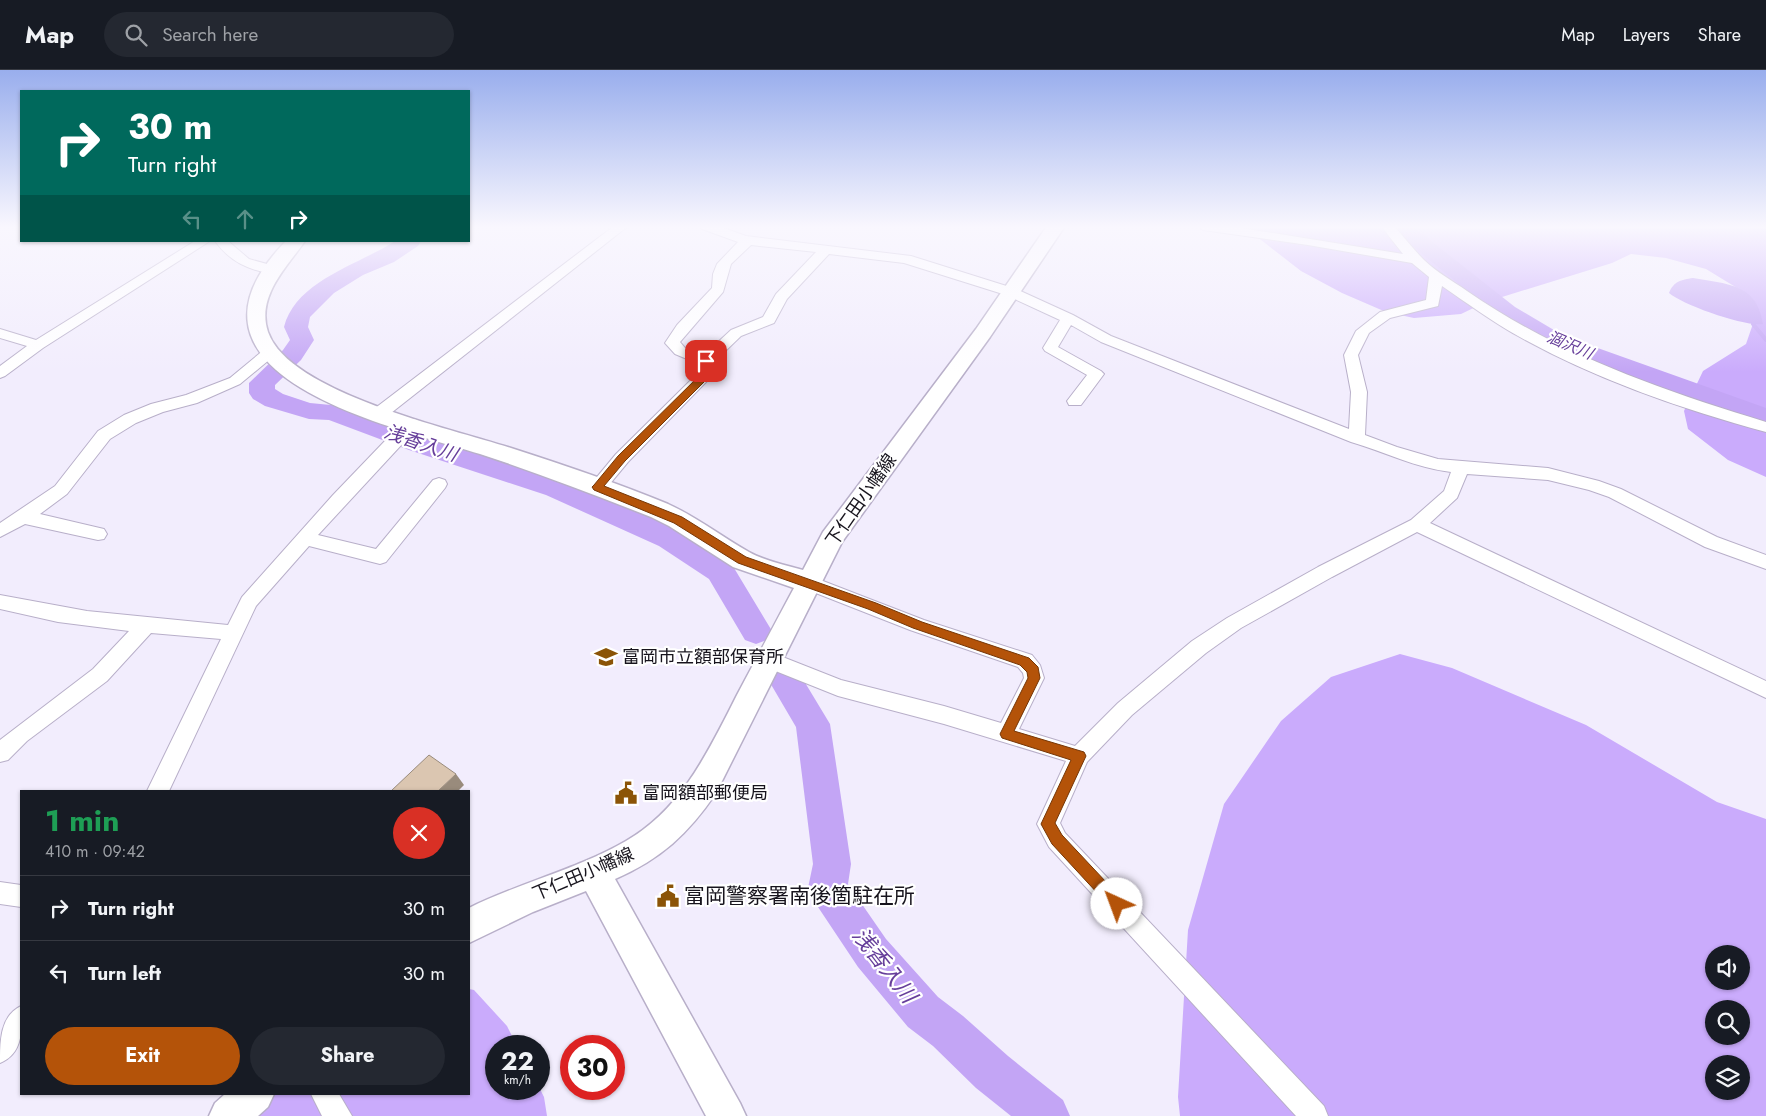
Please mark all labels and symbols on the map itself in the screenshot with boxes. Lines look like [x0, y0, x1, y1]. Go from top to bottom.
water label: 涸沢川 [1543, 325, 1598, 366]
pin [685, 340, 727, 382]
water label: 浅香入川 [381, 418, 463, 469]
street label: 下仁田小幡線 [819, 448, 903, 552]
school or university icon: 富岡市立額部保育所 [593, 644, 619, 670]
place label: 富岡市立額部保育所 [622, 644, 784, 670]
public building icon: 富岡額部郵便局 [613, 780, 639, 806]
place label: 富岡額部郵便局 [642, 780, 768, 806]
street label: 下仁田小幡線 [528, 841, 638, 907]
position arrow [1090, 877, 1142, 929]
place label: 富岡警察署南後箇駐在所 [684, 881, 915, 911]
public building icon: 富岡警察署南後箇駐在所 [655, 883, 681, 909]
water label: 浅香入川 [845, 920, 926, 1011]
speed limit sign: 30 [560, 1035, 625, 1100]

